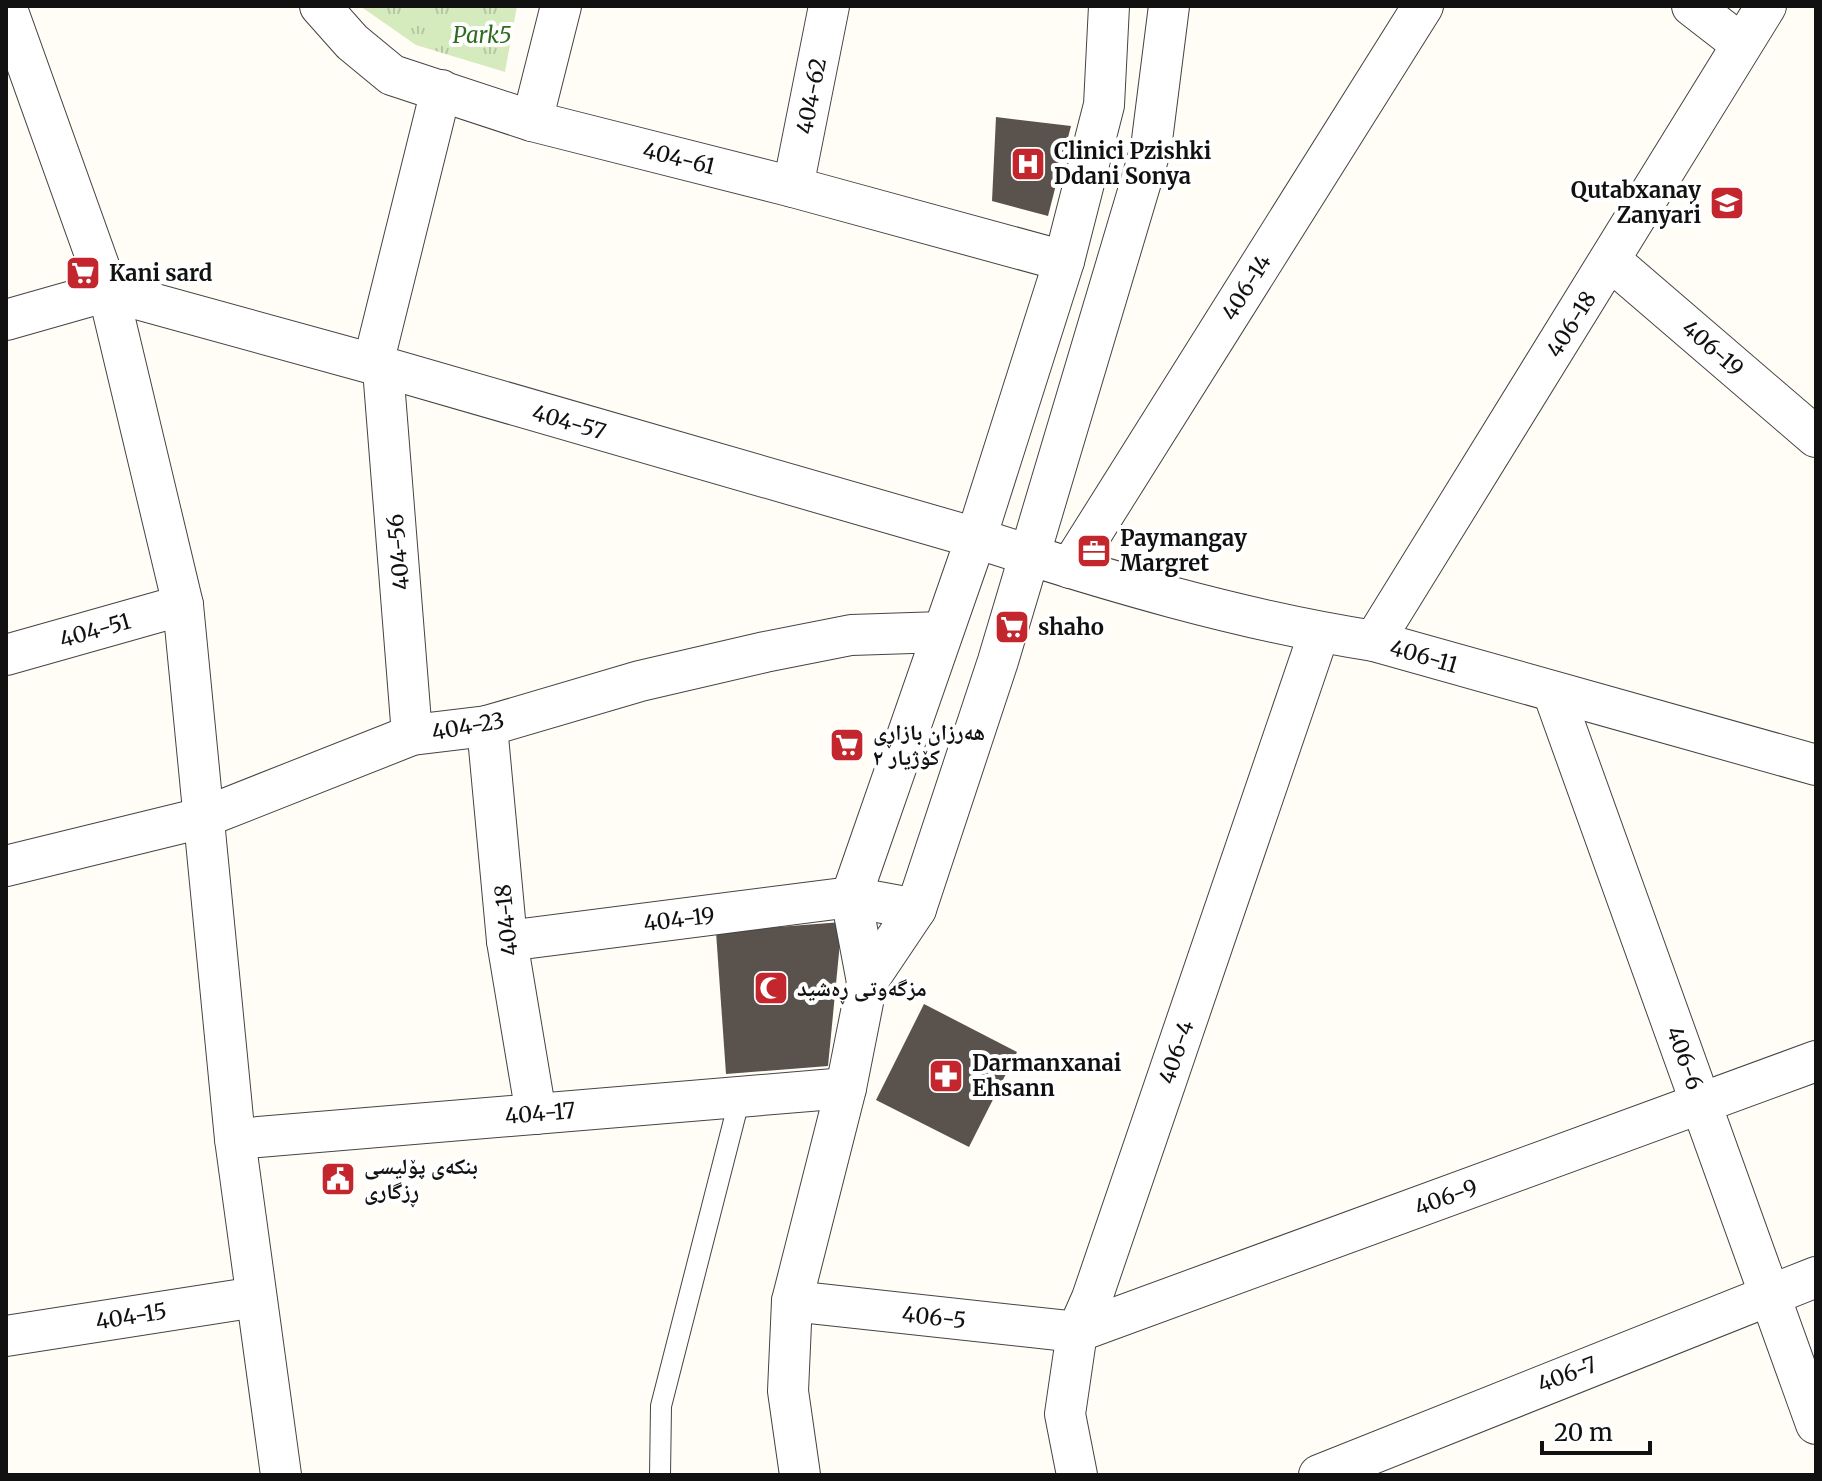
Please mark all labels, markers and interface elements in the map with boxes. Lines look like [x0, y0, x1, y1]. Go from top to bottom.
park label: Park5 [453, 21, 511, 49]
street label: 404-62 [790, 55, 832, 137]
street label: 404-61 [640, 136, 718, 180]
place label: Clinici Pzishki Ddani Sonya [1054, 137, 1211, 190]
hospital icon: Clinici Pzishki Ddani Sonya [1009, 145, 1047, 183]
place label: Qutabxanay Zanyari [1571, 176, 1702, 229]
school or university icon: Qutabxanay Zanyari [1708, 184, 1746, 222]
street label: 406-14 [1215, 249, 1277, 325]
supermarket icon: Kani sard [64, 254, 102, 292]
place label: Kani sard [109, 259, 213, 287]
street label: 406-18 [1540, 286, 1602, 362]
street label: 406-19 [1677, 314, 1749, 382]
street label: 404-57 [529, 398, 609, 446]
street label: 404-56 [381, 513, 415, 591]
place label: Paymangay Margret [1120, 524, 1248, 577]
office icon: Paymangay Margret [1075, 532, 1113, 570]
street label: 404-51 [56, 607, 134, 653]
supermarket icon: shaho [993, 608, 1031, 646]
place label: shaho [1038, 613, 1104, 641]
street label: 406-11 [1387, 633, 1461, 679]
street label: 404-23 [429, 706, 507, 746]
place label: هەرزان بازاڕی کۆژیار ٢ [873, 718, 985, 771]
supermarket icon: هەرزان بازاڕی کۆژیار ٢ [828, 726, 866, 764]
street label: 404-18 [488, 883, 524, 957]
street label: 404-19 [642, 901, 716, 937]
mosque icon: مزگەوتی ڕەشید [752, 969, 790, 1007]
place label: مزگەوتی ڕەشید [797, 974, 927, 1005]
street label: 406-4 [1152, 1016, 1200, 1087]
street label: 406-6 [1661, 1022, 1709, 1094]
place label: Darmanxanai Ehsann [972, 1049, 1121, 1102]
pharmacy icon: Darmanxanai Ehsann [927, 1057, 965, 1095]
street label: 404-17 [504, 1096, 576, 1130]
place label: بنکەی پۆلیسی ڕزگاری [364, 1152, 478, 1208]
public building icon: بنکەی پۆلیسی ڕزگاری [319, 1160, 357, 1198]
street label: 406-9 [1411, 1173, 1481, 1221]
street label: 404-15 [93, 1297, 169, 1335]
street label: 406-5 [901, 1300, 967, 1334]
street label: 406-7 [1533, 1350, 1601, 1398]
scale bar [1542, 1405, 1650, 1455]
text: 20 m [1554, 1417, 1613, 1448]

